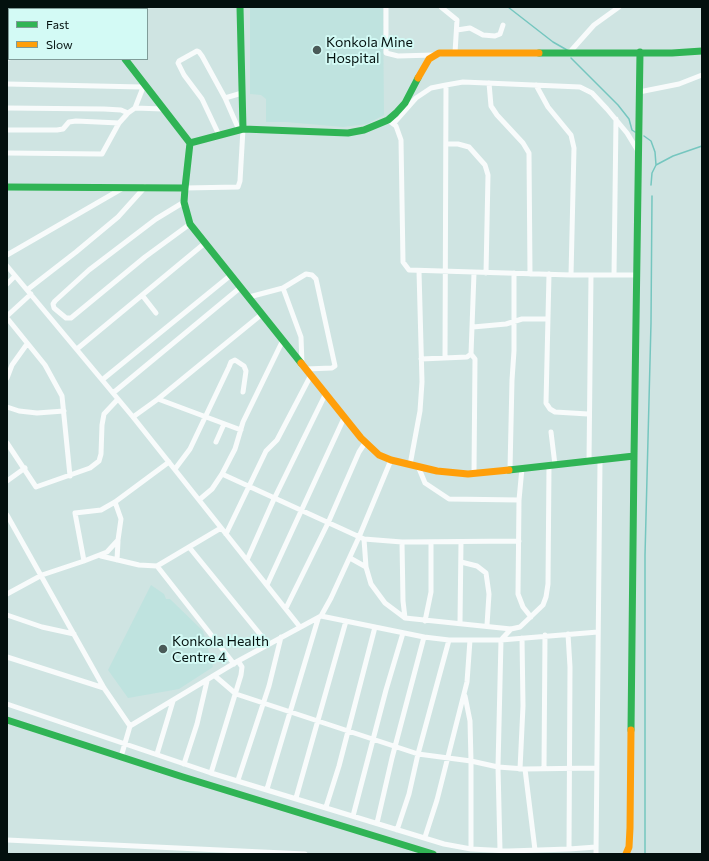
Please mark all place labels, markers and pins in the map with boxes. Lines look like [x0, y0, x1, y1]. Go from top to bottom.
place label: Konkola Mine Hospital [326, 34, 413, 66]
marker: Konkola Mine Hospital [311, 44, 323, 56]
place label: Konkola Health Centre 4 [172, 633, 269, 666]
marker: Konkola Health Centre 4 [157, 643, 169, 655]

